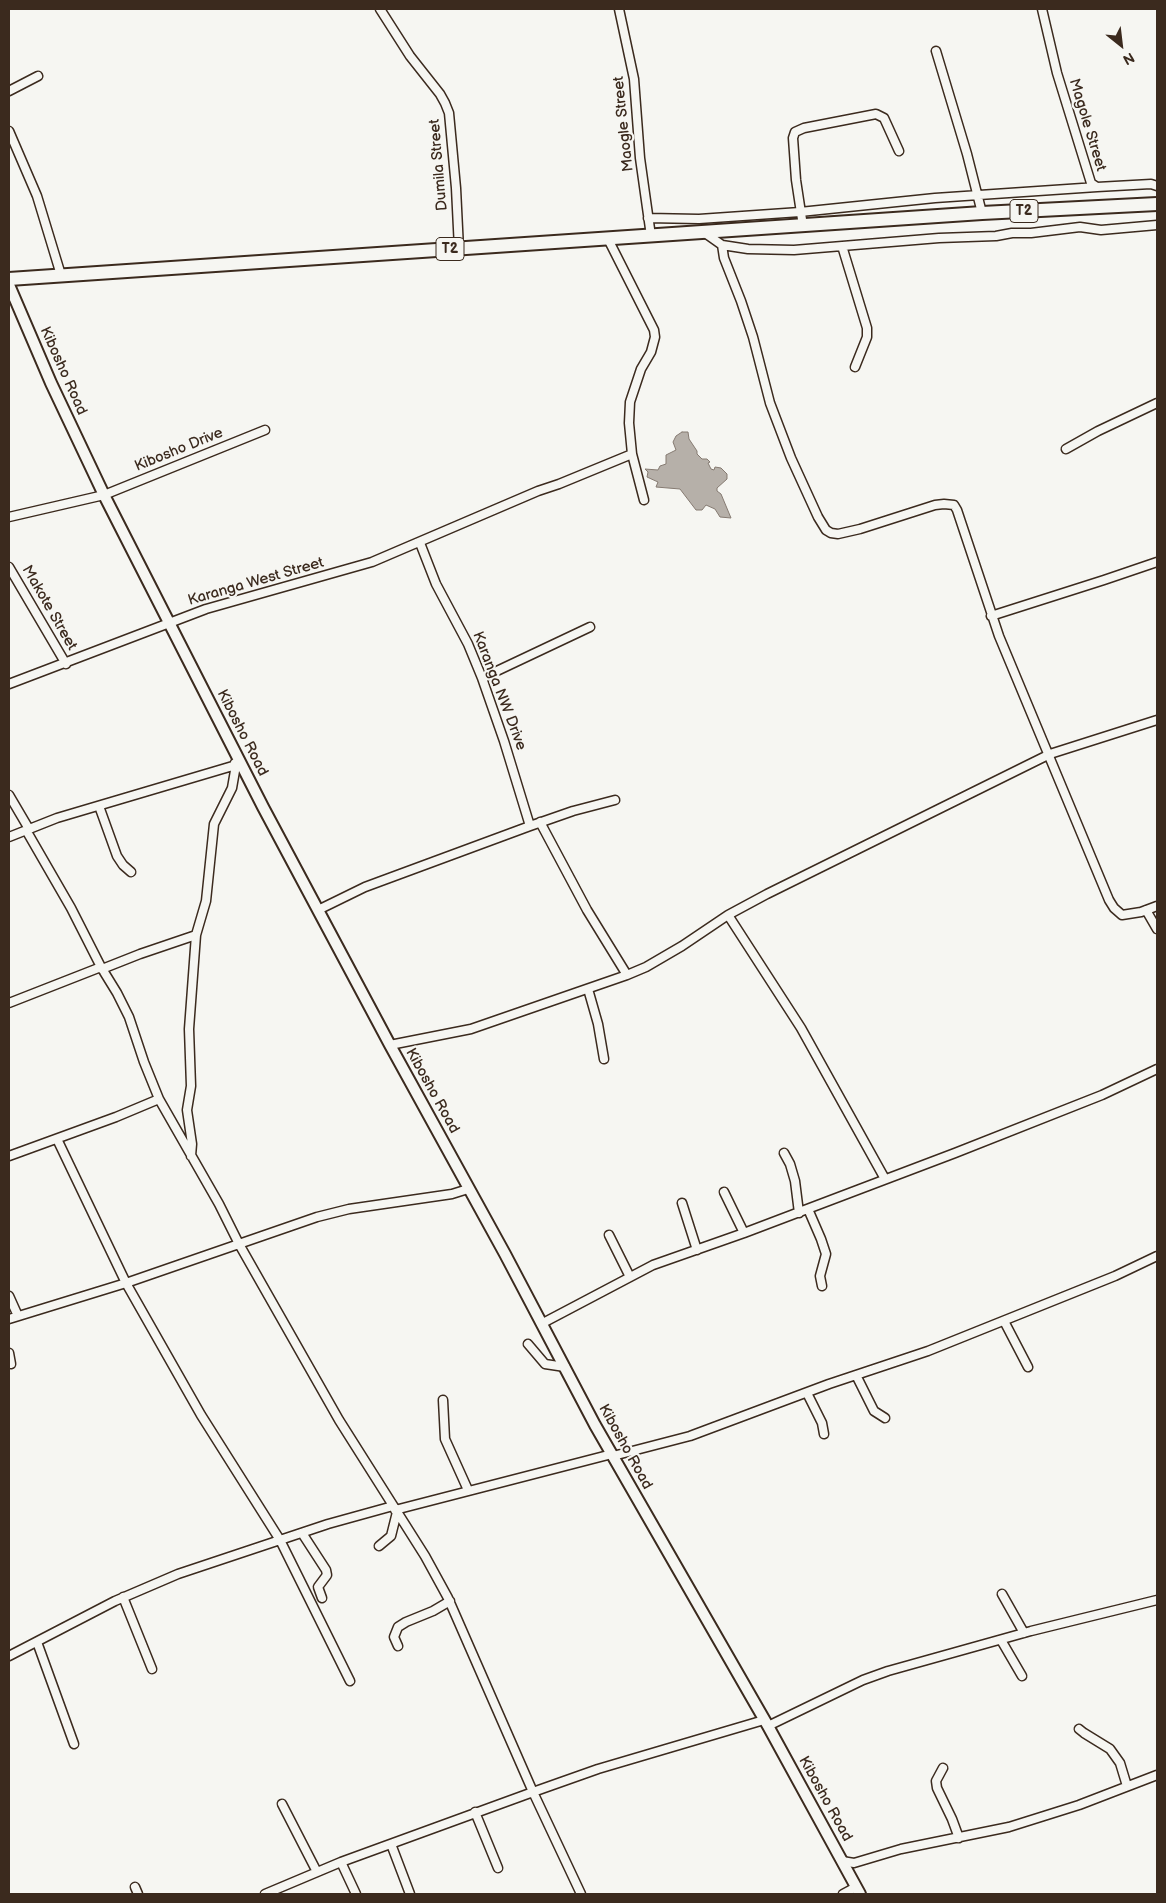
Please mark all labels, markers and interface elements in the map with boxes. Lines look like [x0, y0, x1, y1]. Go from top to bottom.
north arrow [1096, 20, 1146, 70]
text: N [1120, 49, 1137, 69]
street label: Maogle Street [610, 75, 638, 173]
street label: Magole Street [1064, 76, 1110, 174]
street label: Dumila Street [426, 118, 452, 212]
road number: T2 [1010, 200, 1038, 222]
road number: T2 [436, 238, 464, 260]
street label: Kibosho Road [36, 324, 90, 418]
street label: Kibosho Drive [132, 424, 226, 476]
street label: Karanga West Street [186, 554, 326, 610]
street label: Makote Street [17, 562, 81, 654]
street label: Karanga NW Drive [468, 629, 530, 753]
street label: Kibosho Road [212, 687, 272, 779]
street label: Kibosho Road [401, 1045, 463, 1137]
street label: Kibosho Road [594, 1401, 656, 1493]
street label: Kibosho Road [794, 1753, 856, 1845]

